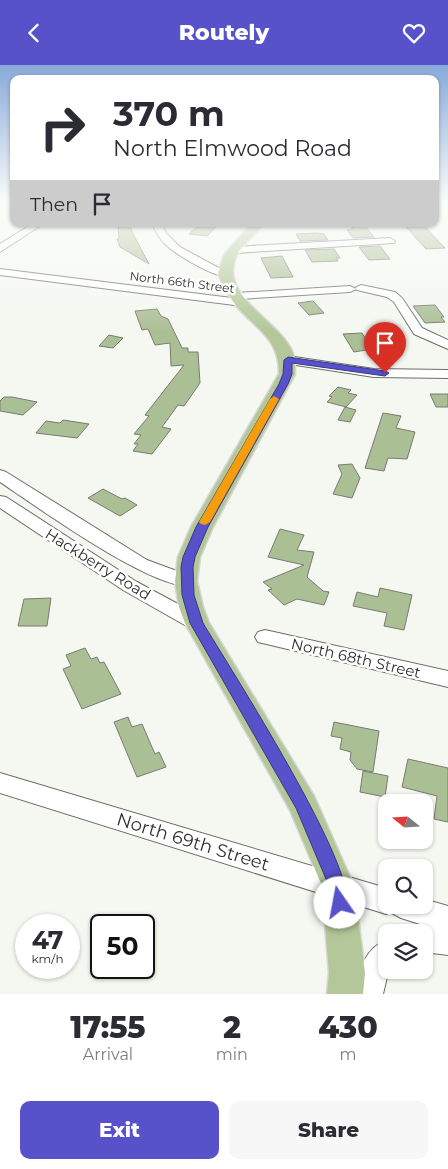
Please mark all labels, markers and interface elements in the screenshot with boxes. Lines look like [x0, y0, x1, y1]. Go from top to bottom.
icon: back [20, 19, 48, 47]
text: Routely [179, 19, 269, 46]
icon: heart [400, 19, 428, 47]
text: 370 m [113, 92, 225, 135]
icon: right [30, 95, 95, 160]
text: North Elmwood Road [113, 135, 352, 162]
icon: arrive [88, 190, 116, 218]
text: Then [30, 193, 78, 216]
street label: North 66th Street [129, 268, 235, 296]
pin [364, 322, 406, 373]
icon: arrive [371, 329, 399, 357]
street label: Hackberry Road [42, 524, 154, 604]
street label: North 68th Street [289, 634, 423, 682]
north arrow [378, 794, 432, 849]
map controls [378, 794, 433, 979]
street label: North 69th Street [114, 808, 272, 876]
button: search [378, 859, 433, 914]
position arrow [313, 876, 365, 928]
speed limit sign: 50 [90, 914, 155, 979]
button: layers [378, 924, 433, 979]
text: 47 [32, 925, 63, 955]
text: km/h [31, 951, 64, 966]
text: 17:55 [70, 1009, 146, 1046]
text: 2 [223, 1009, 241, 1046]
text: 430 [318, 1009, 378, 1046]
text: Arrival [83, 1045, 133, 1064]
text: min [216, 1045, 248, 1064]
text: m [339, 1045, 356, 1064]
button: Exit [20, 1101, 219, 1159]
button: Share [229, 1101, 428, 1159]

